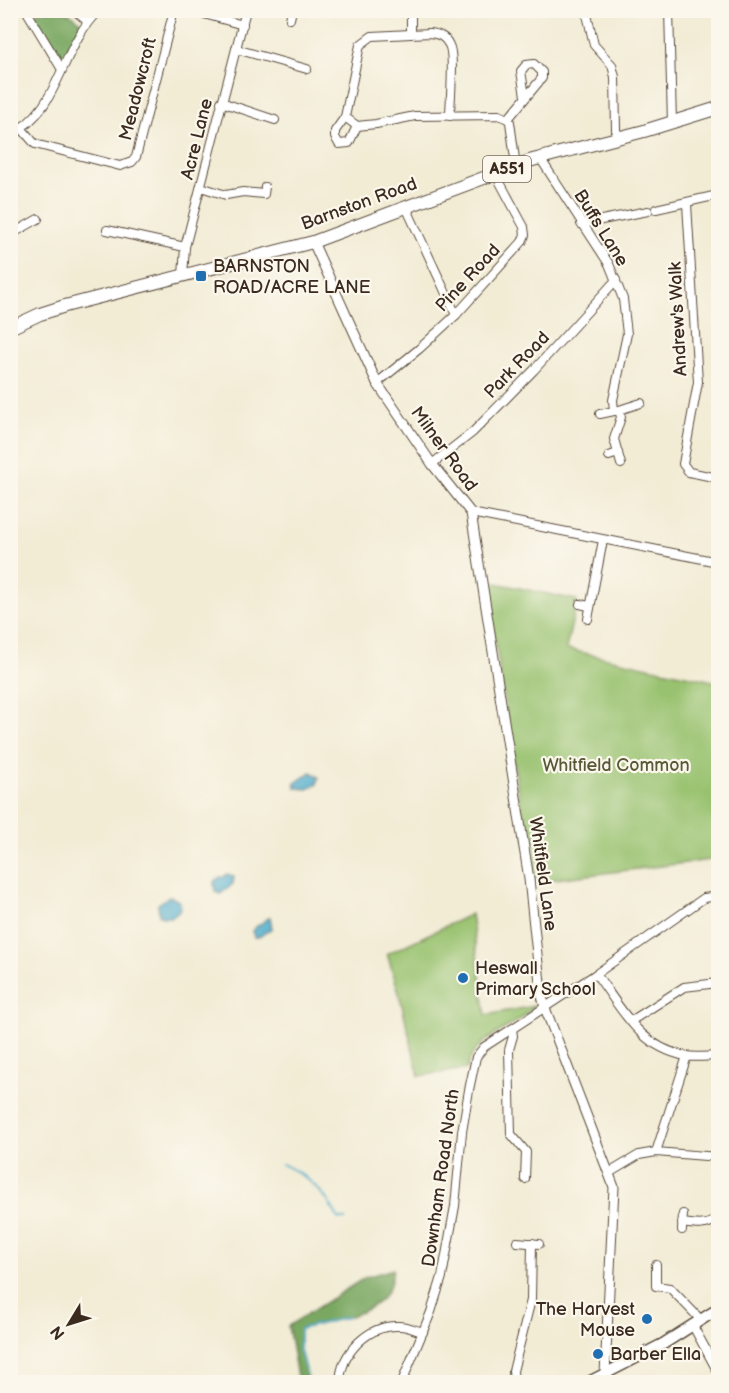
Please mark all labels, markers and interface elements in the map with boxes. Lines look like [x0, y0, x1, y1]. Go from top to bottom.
street label: Meadowcroft [115, 35, 161, 143]
street label: Acre Lane [177, 96, 217, 182]
road number: A551 [483, 156, 531, 182]
street label: Barnston Road [298, 173, 420, 235]
street label: Buffs Lane [569, 186, 633, 270]
street label: Pine Road [431, 240, 505, 316]
place label: BARNSTON ROAD/ACRE LANE [213, 256, 371, 298]
street label: Andrew's Walk [665, 261, 691, 377]
marker: BARNSTON ROAD/ACRE LANE [194, 269, 208, 283]
street label: Park Road [480, 327, 554, 403]
street label: Milner Road [406, 403, 482, 495]
park label: Whitfield Common [542, 755, 690, 776]
street label: Whitfield Lane [525, 816, 561, 933]
place label: Heswall Primary School [475, 958, 596, 1000]
marker: Heswall Primary School [456, 971, 470, 985]
street label: Downham Road North [418, 1088, 464, 1268]
north arrow [39, 1294, 99, 1354]
place label: The Harvest Mouse [536, 1299, 635, 1341]
marker: The Harvest Mouse [640, 1312, 654, 1326]
text: N [47, 1322, 70, 1343]
place label: Barber Ella [610, 1344, 701, 1365]
marker: Barber Ella [591, 1347, 605, 1361]

